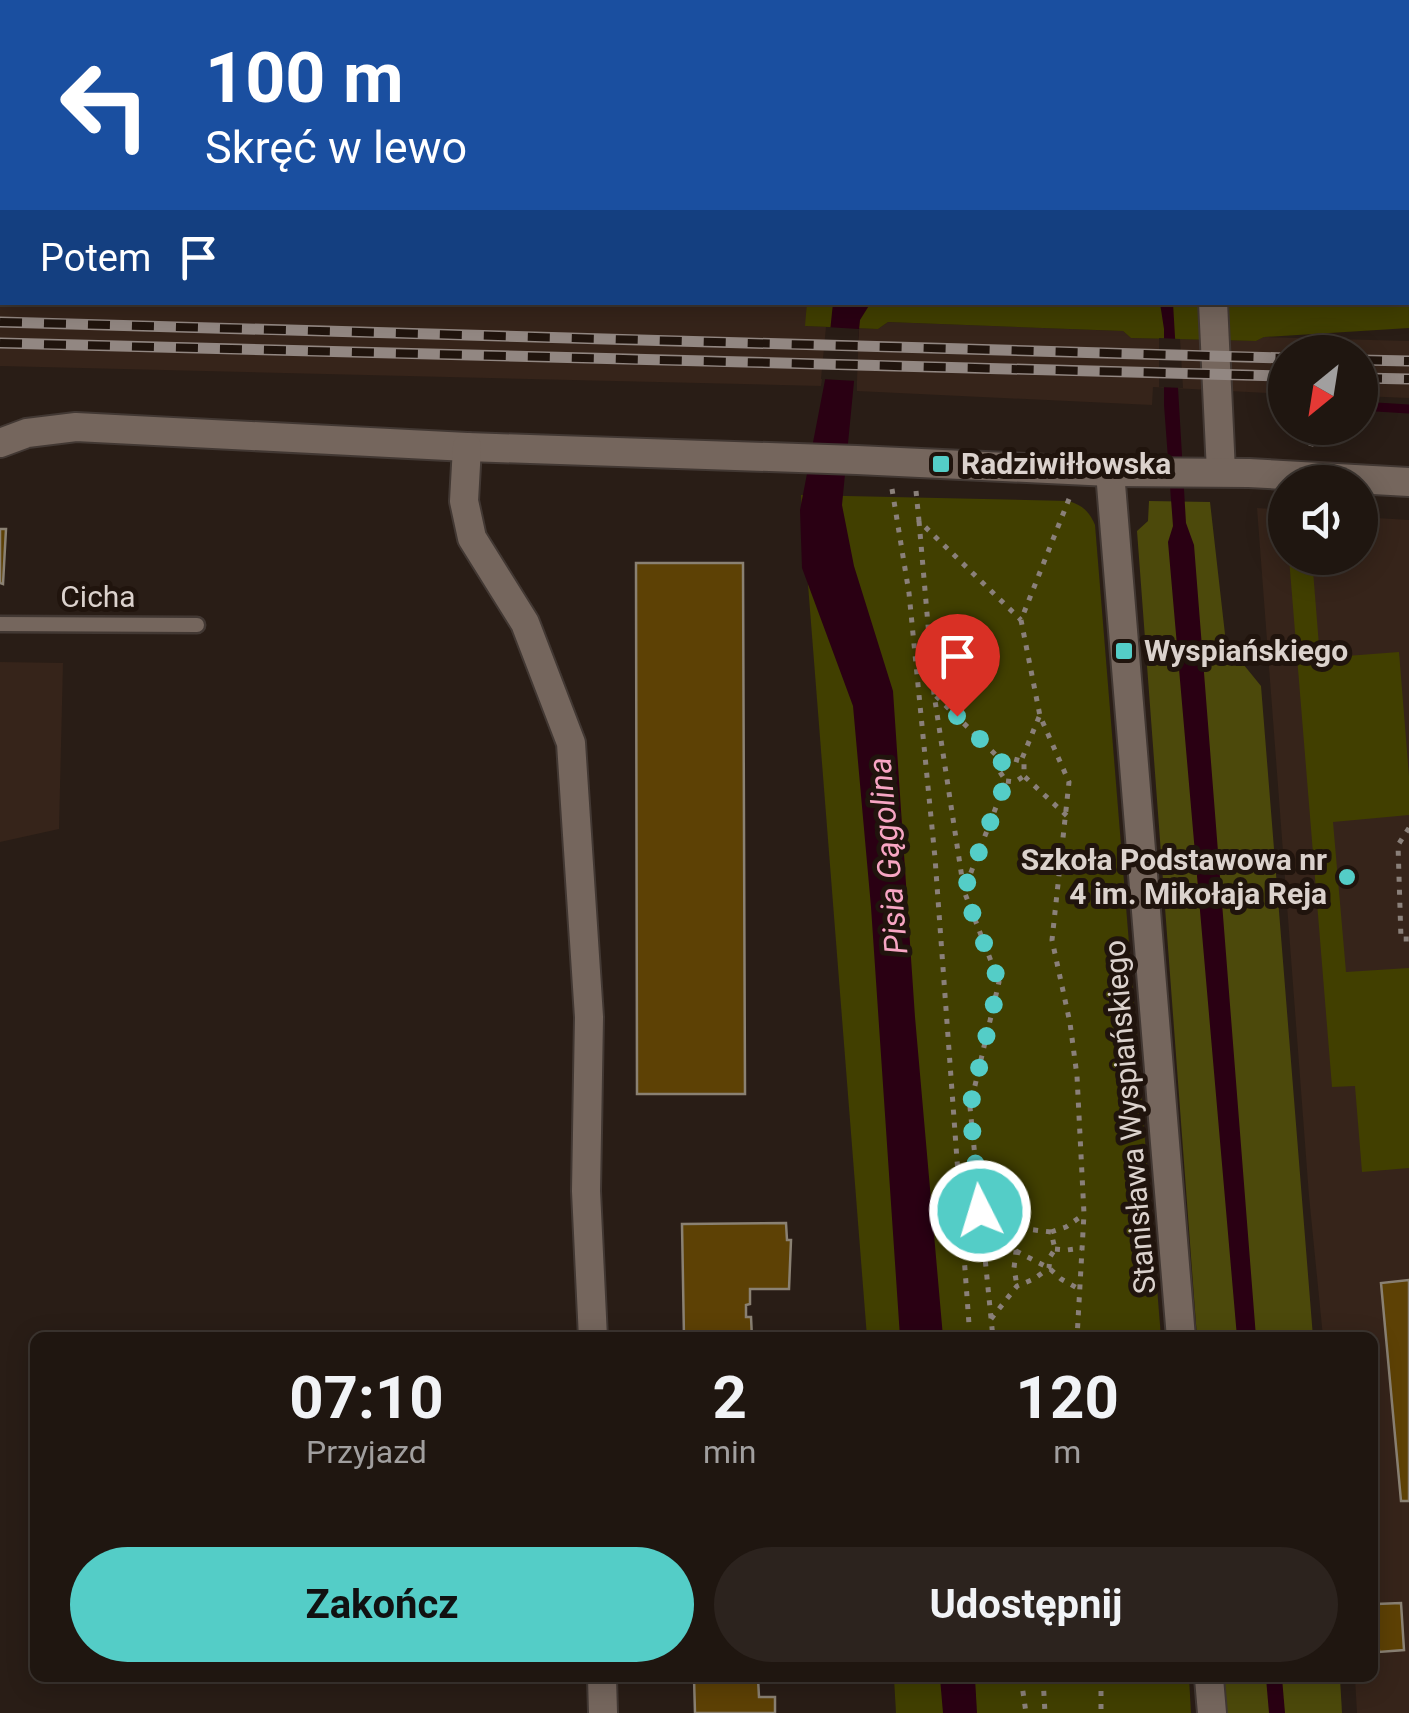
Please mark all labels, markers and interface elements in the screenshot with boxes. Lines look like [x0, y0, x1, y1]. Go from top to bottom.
text: 100 m [205, 37, 404, 119]
icon: left [40, 40, 170, 170]
text: Skręć w lewo [205, 121, 467, 174]
icon: arrive [171, 230, 226, 285]
text: Potem [40, 236, 151, 280]
north arrow [1268, 335, 1378, 445]
map controls [1268, 335, 1378, 575]
place label: Radziwiłłowska [961, 446, 1171, 481]
marker: Radziwiłłowska [930, 453, 952, 475]
button: sound [1268, 465, 1378, 575]
street label: Cicha [60, 579, 136, 614]
pin [915, 614, 1000, 717]
icon: arrive [930, 629, 985, 684]
place label: Wyspiańskiego [1144, 633, 1348, 668]
marker: Wyspiańskiego [1113, 640, 1135, 662]
water label: Pisia Gągolina [860, 756, 916, 956]
place label: Szkoła Podstawowa nr 4 im. Mikołaja Reja [1021, 842, 1327, 911]
marker: Szkoła Podstawowa nr 4 im. Mikołaja Reja [1336, 866, 1358, 888]
street label: Stanisława Wyspiańskiego [1097, 939, 1162, 1295]
position arrow [928, 1159, 1032, 1263]
text: 07:10 [289, 1362, 444, 1433]
text: 2 [712, 1362, 747, 1433]
text: 120 [1016, 1362, 1119, 1433]
text: Przyjazd [306, 1433, 427, 1471]
text: min [703, 1433, 756, 1471]
text: m [1053, 1433, 1081, 1471]
button: Zakończ [70, 1547, 694, 1662]
button: Udostępnij [714, 1547, 1338, 1662]

